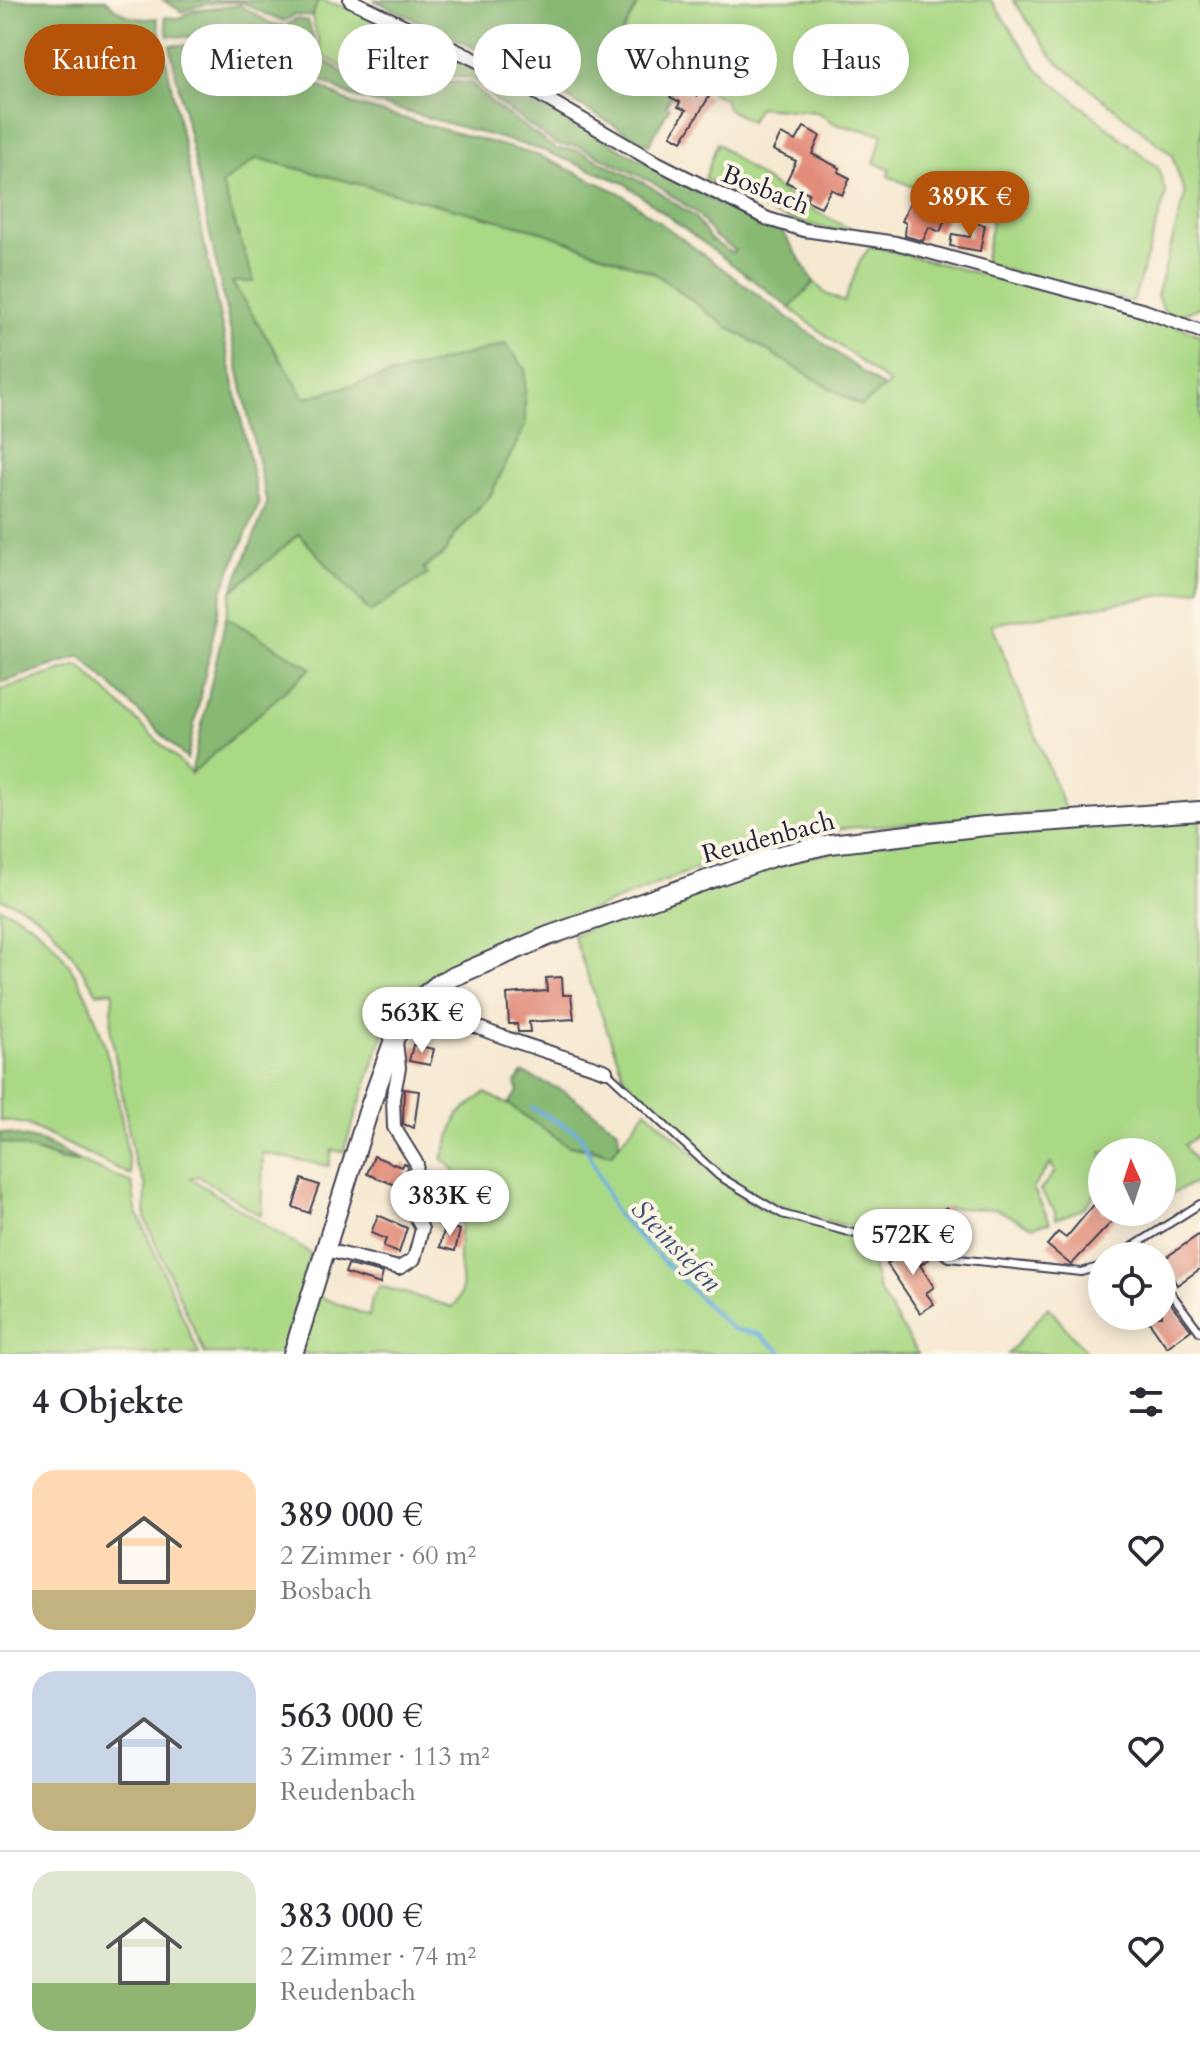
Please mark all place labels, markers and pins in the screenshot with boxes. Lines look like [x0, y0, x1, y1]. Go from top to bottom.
pin: 389K € [905, 171, 1035, 239]
pin: 563K € [357, 987, 487, 1055]
pin: 383K € [385, 1170, 515, 1238]
pin: 572K € [848, 1209, 978, 1277]

